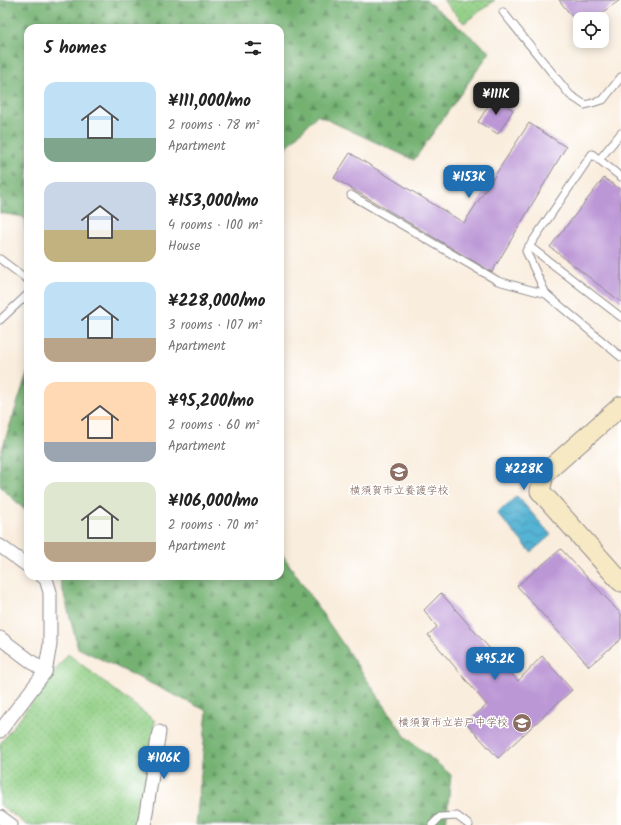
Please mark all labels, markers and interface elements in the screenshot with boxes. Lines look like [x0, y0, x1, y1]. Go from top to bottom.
map controls [573, 12, 609, 48]
button: locate [573, 12, 609, 48]
text: 5 homes [44, 35, 107, 62]
icon: filters [242, 37, 264, 59]
pin: ¥111K [468, 82, 524, 116]
text: ¥111K [482, 84, 510, 105]
text: ¥111,000/mo [168, 88, 251, 115]
icon: home [76, 98, 124, 146]
text: 2 rooms · 78 m² [168, 115, 260, 136]
text: Apartment [168, 136, 226, 157]
pin: ¥153K [441, 165, 497, 199]
text: ¥153K [452, 167, 486, 188]
text: ¥153,000/mo [168, 188, 259, 215]
icon: home [76, 198, 124, 246]
text: 4 rooms · 100 m² [168, 215, 263, 236]
text: House [168, 236, 200, 257]
text: ¥228,000/mo [168, 288, 265, 315]
icon: home [76, 298, 124, 346]
text: 3 rooms · 107 m² [168, 315, 262, 336]
text: Apartment [168, 336, 226, 357]
text: ¥95,200/mo [168, 388, 254, 415]
icon: home [76, 398, 124, 446]
text: 2 rooms · 60 m² [168, 415, 260, 436]
text: Apartment [168, 436, 226, 457]
pin: ¥228K [496, 457, 552, 491]
text: ¥228K [505, 459, 543, 480]
school or university icon: 横須賀市立養護学校 [388, 461, 410, 483]
place label: 横須賀市立養護学校 [350, 482, 449, 500]
text: ¥106,000/mo [168, 488, 259, 515]
icon: home [76, 498, 124, 546]
text: 2 rooms · 70 m² [168, 515, 258, 536]
text: Apartment [168, 536, 226, 557]
pin: ¥95.2K [462, 647, 528, 681]
text: ¥95.2K [475, 649, 515, 670]
school or university icon: 横須賀市立岩戸中学校 [511, 712, 533, 734]
place label: 横須賀市立岩戸中学校 [398, 714, 508, 732]
pin: ¥106K [136, 746, 192, 780]
text: ¥106K [147, 748, 181, 769]

